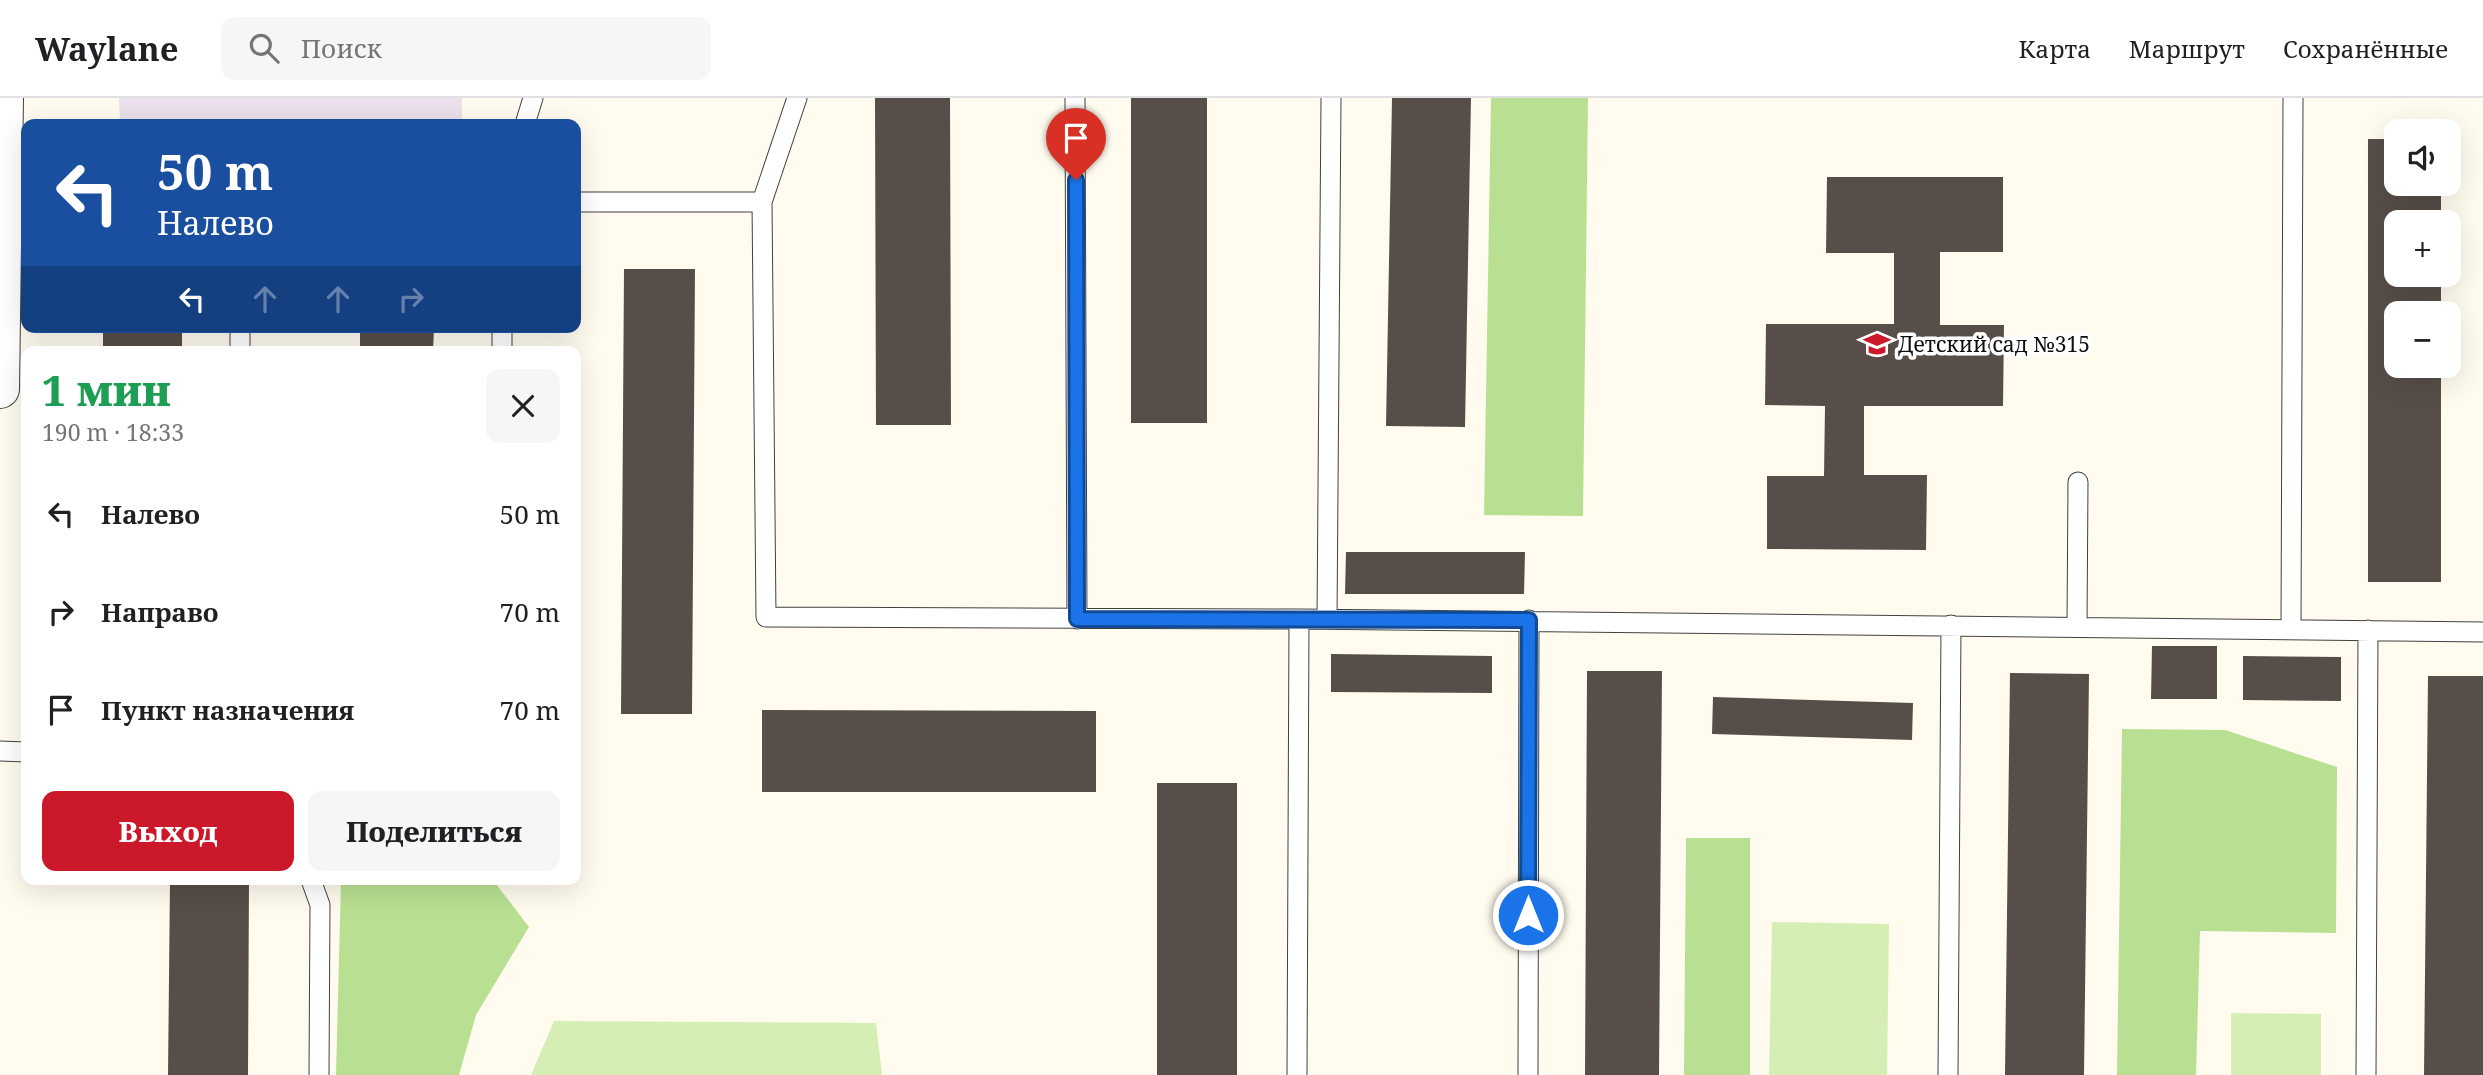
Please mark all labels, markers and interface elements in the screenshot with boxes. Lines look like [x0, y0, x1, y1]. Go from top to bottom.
search box [221, 17, 711, 80]
text: Waylane [35, 26, 179, 71]
icon: search [245, 29, 283, 67]
text: Поиск [301, 30, 382, 66]
text: Карта [2019, 32, 2091, 65]
text: Маршрут [2129, 32, 2245, 65]
text: Сохранённые [2283, 32, 2448, 65]
pin [1046, 108, 1106, 180]
icon: arrive [1057, 119, 1095, 157]
map controls [2384, 119, 2461, 378]
button: sound [2384, 119, 2461, 196]
text: 50 m [157, 138, 273, 204]
icon: left [42, 147, 133, 238]
text: Налево [157, 201, 274, 244]
button: + [2384, 210, 2461, 287]
icon: left [173, 280, 211, 318]
icon: ahead [246, 280, 284, 318]
icon: ahead [319, 280, 357, 318]
icon: right [392, 280, 430, 318]
button: − [2384, 301, 2461, 378]
school or university icon: Детский сад №315 [1862, 329, 1892, 359]
place label: Детский сад №315 [1898, 330, 2090, 358]
text: 1 мин [42, 361, 171, 418]
button: close [486, 369, 560, 443]
text: 190 m · 18:33 [42, 416, 184, 448]
icon: left [42, 495, 80, 533]
text: Налево [101, 496, 200, 532]
text: 50 m [500, 496, 560, 532]
icon: right [42, 593, 80, 631]
text: Направо [101, 594, 219, 630]
text: 70 m [500, 594, 560, 630]
icon: arrive [42, 691, 80, 729]
text: Пункт назначения [101, 692, 354, 728]
text: 70 m [500, 692, 560, 728]
button: Выход [42, 791, 294, 871]
button: Поделиться [308, 791, 560, 871]
position arrow [1491, 878, 1565, 952]

